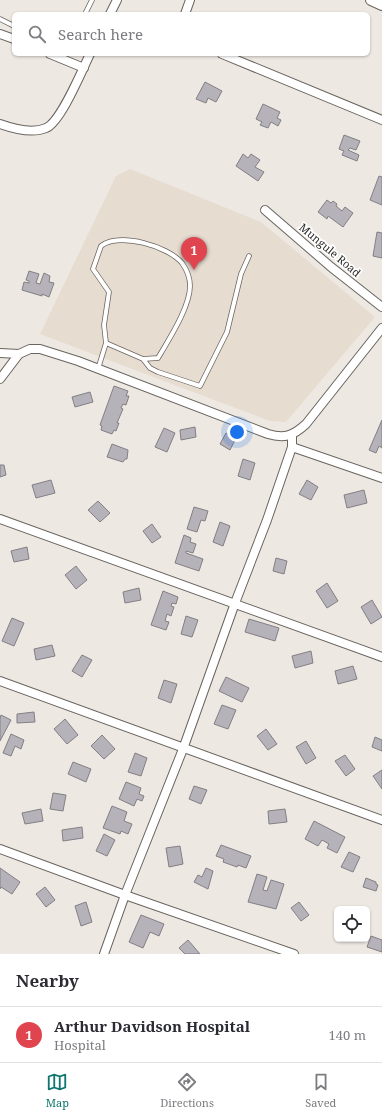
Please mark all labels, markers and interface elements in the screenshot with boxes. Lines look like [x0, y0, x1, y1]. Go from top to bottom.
search box [12, 12, 370, 56]
icon: search [26, 23, 48, 45]
text: Search here [58, 24, 143, 44]
street label: Mungule Road [296, 219, 364, 280]
pin: 1 [181, 237, 207, 270]
your location [227, 422, 247, 442]
map controls [334, 906, 370, 942]
button: locate [334, 906, 370, 942]
text: Nearby [16, 969, 79, 992]
text: Arthur Davidson Hospital [54, 1016, 250, 1036]
text: 1 [25, 1026, 33, 1044]
text: 140 m [329, 1026, 366, 1044]
text: Hospital [54, 1036, 106, 1054]
tab: Map [46, 1071, 69, 1110]
tab: Directions [160, 1071, 214, 1110]
tab: Saved [305, 1071, 336, 1110]

